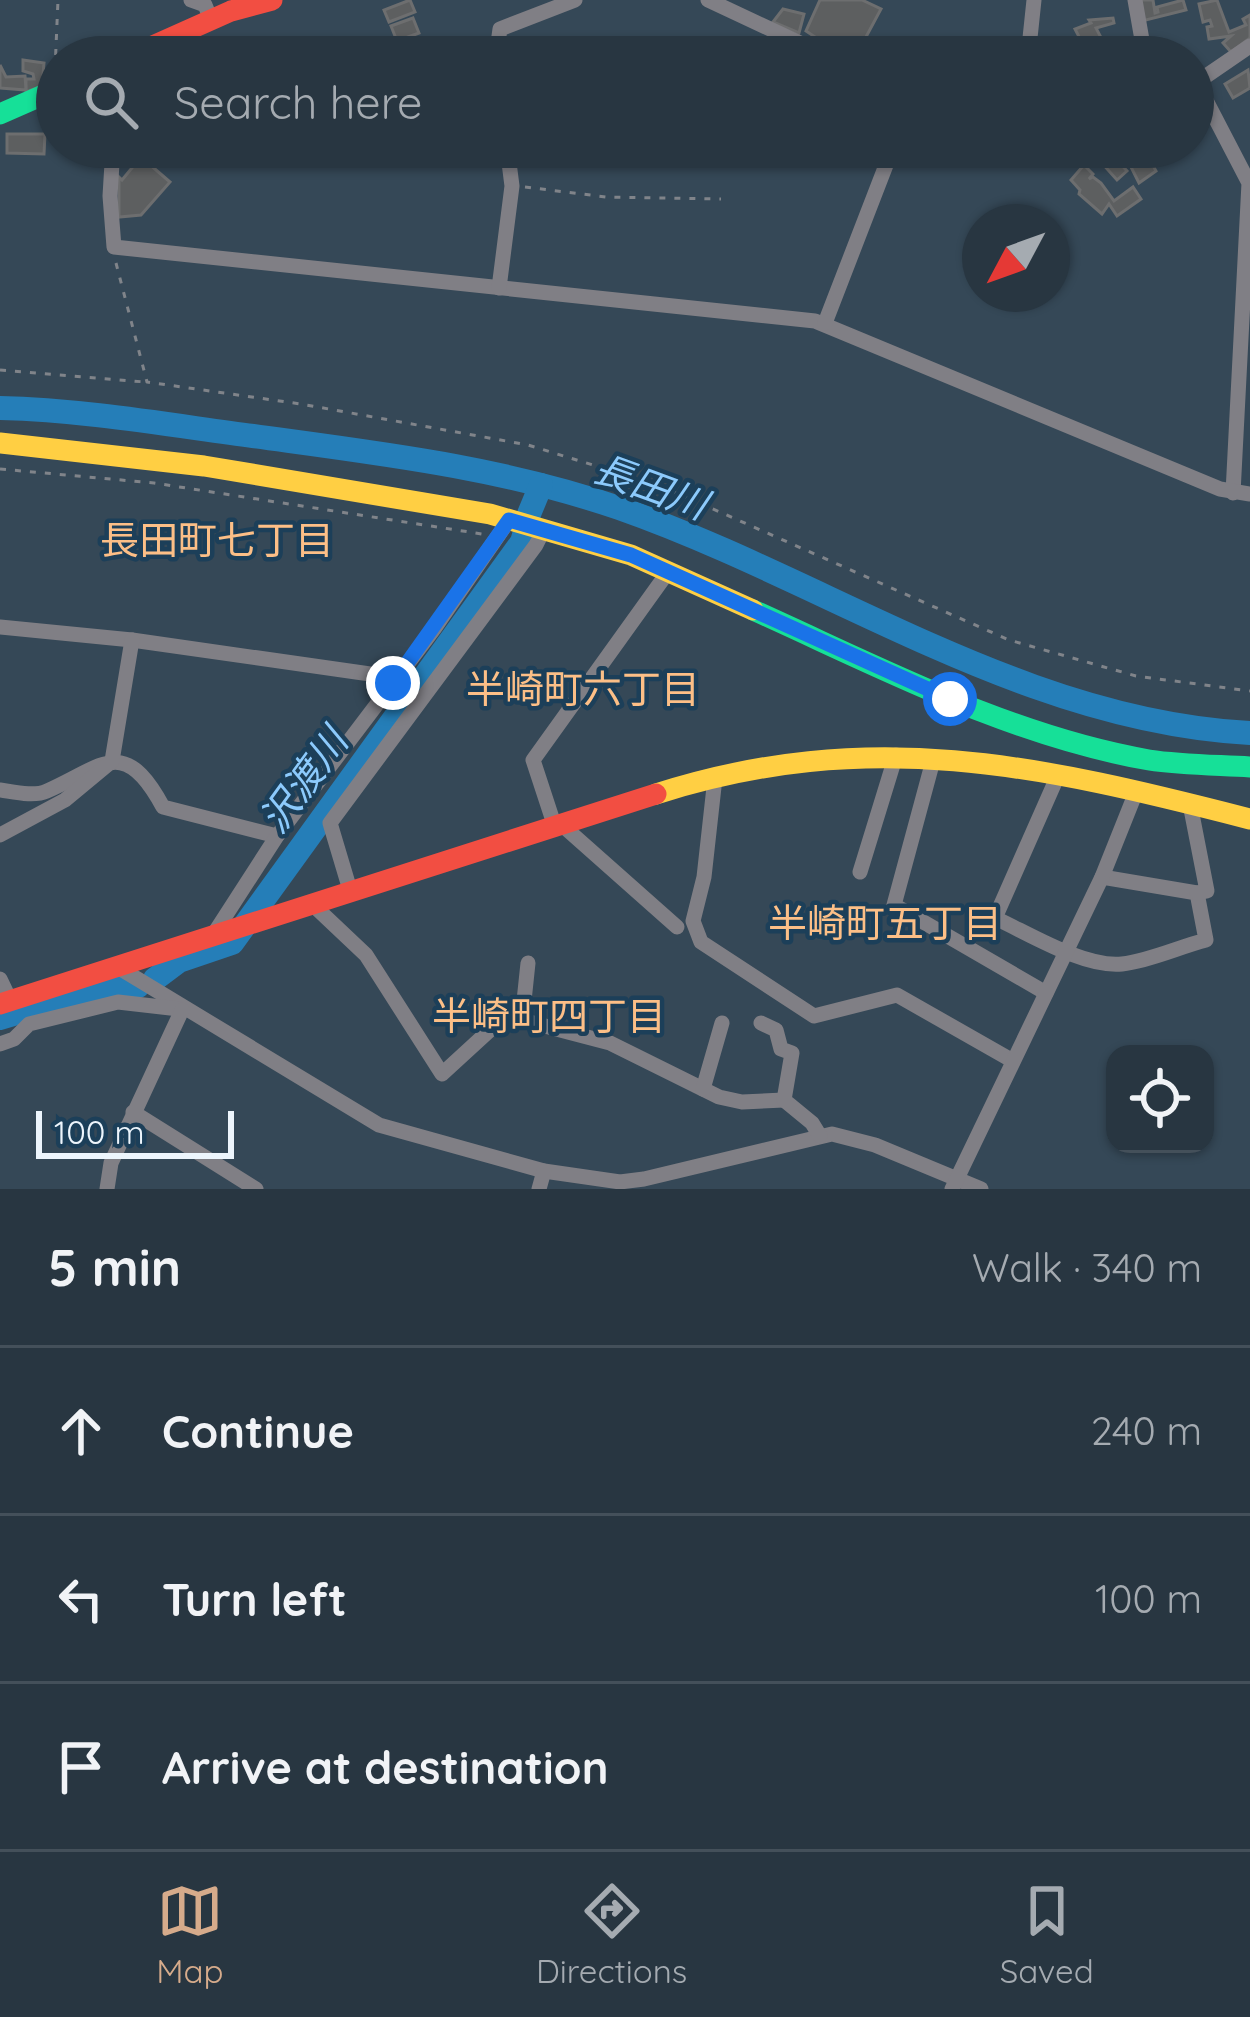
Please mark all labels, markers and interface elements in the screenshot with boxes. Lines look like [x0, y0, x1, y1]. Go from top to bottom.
search box [36, 36, 1214, 168]
icon: search [78, 69, 144, 135]
text: Search here [174, 74, 422, 130]
north arrow [962, 204, 1070, 312]
water label: 長田川 [588, 443, 718, 530]
district label: 長田町七丁目 [100, 515, 334, 564]
route end [366, 656, 420, 710]
district label: 半崎町六丁目 [466, 664, 700, 713]
route start [923, 672, 977, 726]
water label: 沢渡川 [249, 715, 360, 842]
district label: 半崎町五丁目 [768, 898, 1002, 947]
district label: 半崎町四丁目 [432, 991, 666, 1040]
map controls [1106, 1045, 1214, 1153]
button: locate [1106, 1045, 1214, 1153]
scale bar [36, 1105, 234, 1158]
text: 100 m [54, 1111, 145, 1152]
text: 5 min [48, 1235, 181, 1299]
text: Walk · 340 m [972, 1243, 1202, 1292]
icon: ahead [48, 1398, 114, 1464]
text: Continue [162, 1403, 354, 1459]
text: 240 m [1091, 1406, 1202, 1455]
icon: left [48, 1566, 114, 1632]
text: Turn left [162, 1571, 347, 1627]
text: 100 m [1095, 1574, 1202, 1623]
icon: arrive [48, 1734, 114, 1800]
text: Arrive at destination [162, 1739, 608, 1795]
tab: Map [156, 1878, 224, 1991]
tab: Directions [536, 1878, 687, 1991]
tab: Saved [1000, 1878, 1094, 1991]

